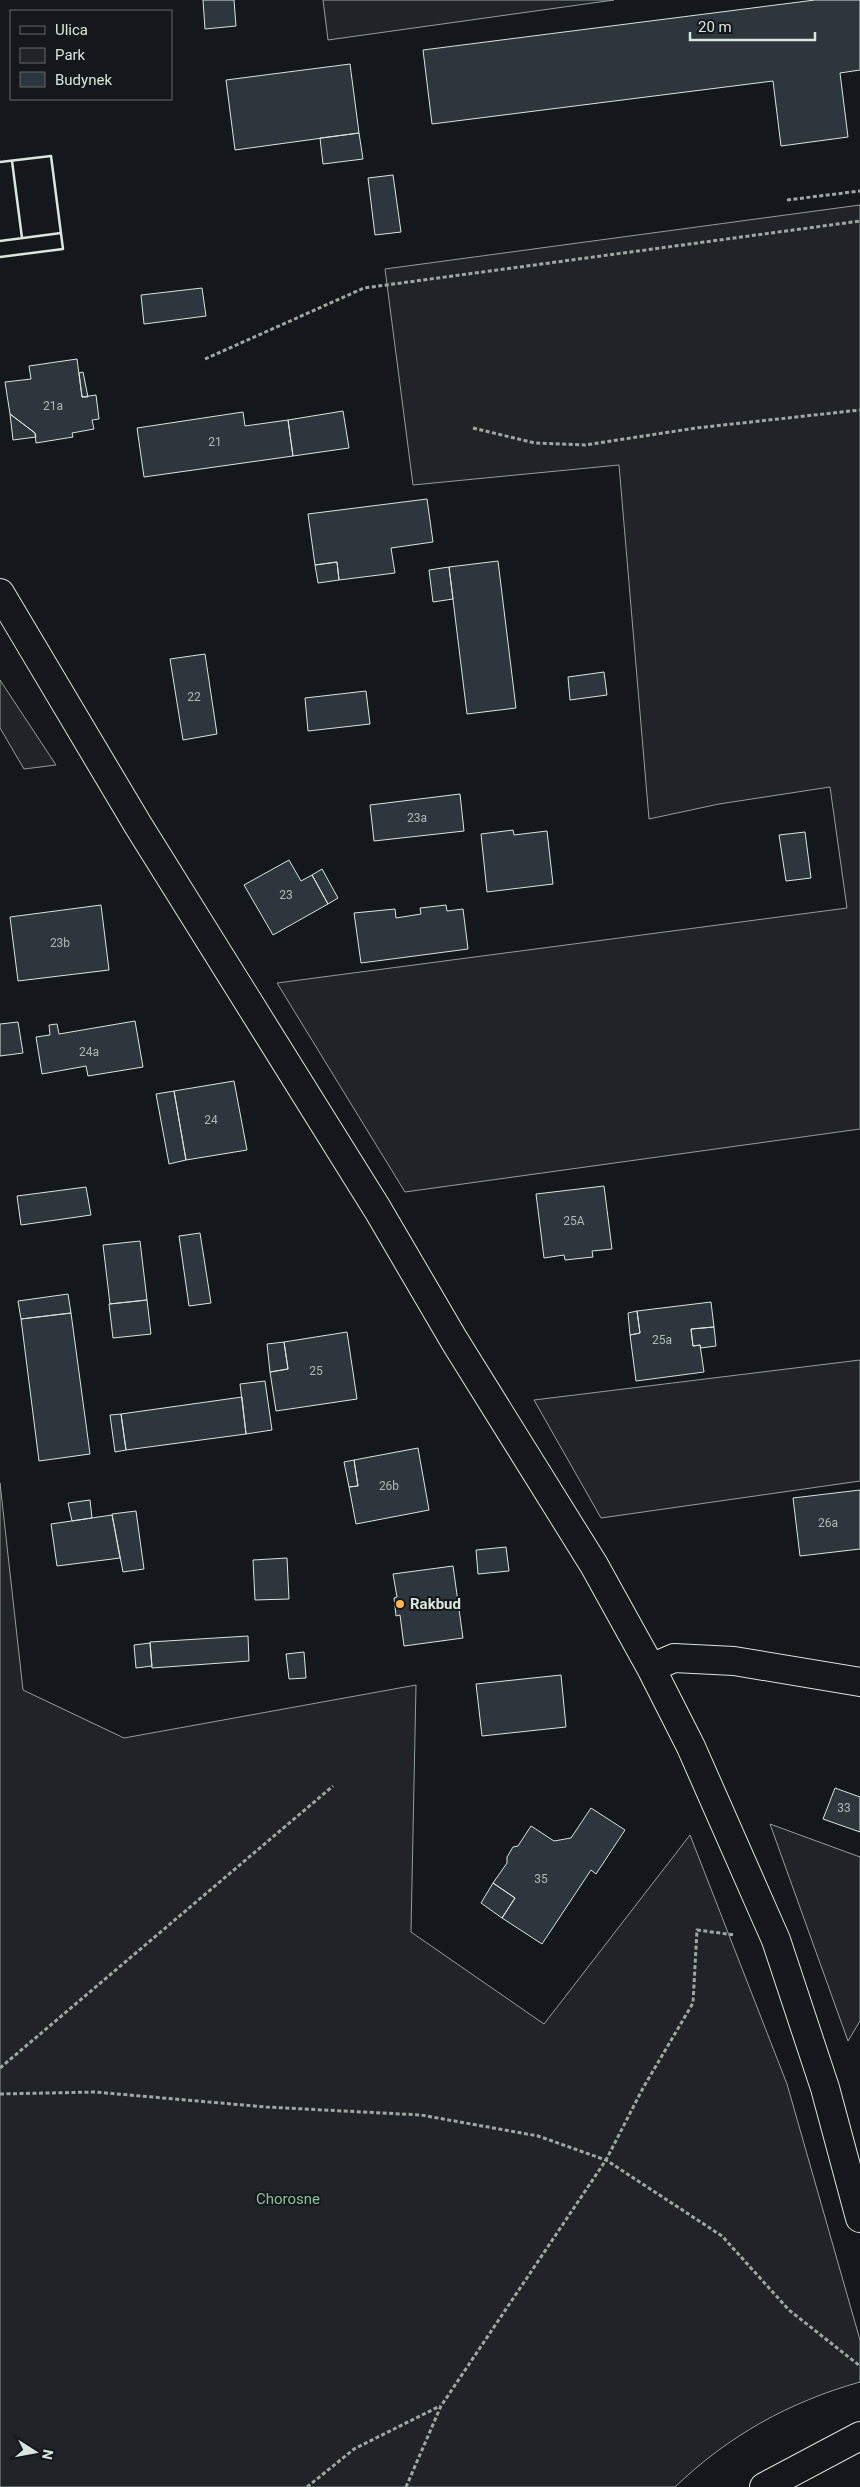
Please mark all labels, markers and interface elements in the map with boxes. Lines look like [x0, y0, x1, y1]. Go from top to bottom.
legend [10, 10, 172, 100]
scale bar [690, 10, 815, 42]
text: 20 m [698, 18, 732, 36]
text: Ulica [55, 21, 88, 39]
text: Park [55, 46, 86, 64]
text: Budynek [55, 71, 112, 89]
house number: 21a [43, 399, 63, 413]
house number: 21 [208, 435, 222, 449]
house number: 22 [187, 690, 201, 704]
house number: 23a [407, 811, 427, 825]
house number: 23 [279, 888, 293, 902]
house number: 23b [50, 936, 70, 950]
house number: 24a [79, 1045, 99, 1059]
house number: 24 [204, 1113, 218, 1127]
house number: 25A [563, 1214, 585, 1228]
house number: 25a [652, 1333, 672, 1347]
house number: 25 [309, 1364, 323, 1378]
house number: 26b [379, 1479, 399, 1493]
house number: 26a [818, 1516, 838, 1530]
place label: Rakbud [410, 1595, 461, 1613]
marker: Rakbud [394, 1598, 406, 1610]
house number: 33 [837, 1801, 851, 1815]
house number: 35 [534, 1872, 548, 1886]
park label: Chorosne [256, 2190, 320, 2208]
north arrow [10, 2427, 60, 2477]
text: N [39, 2448, 57, 2461]

